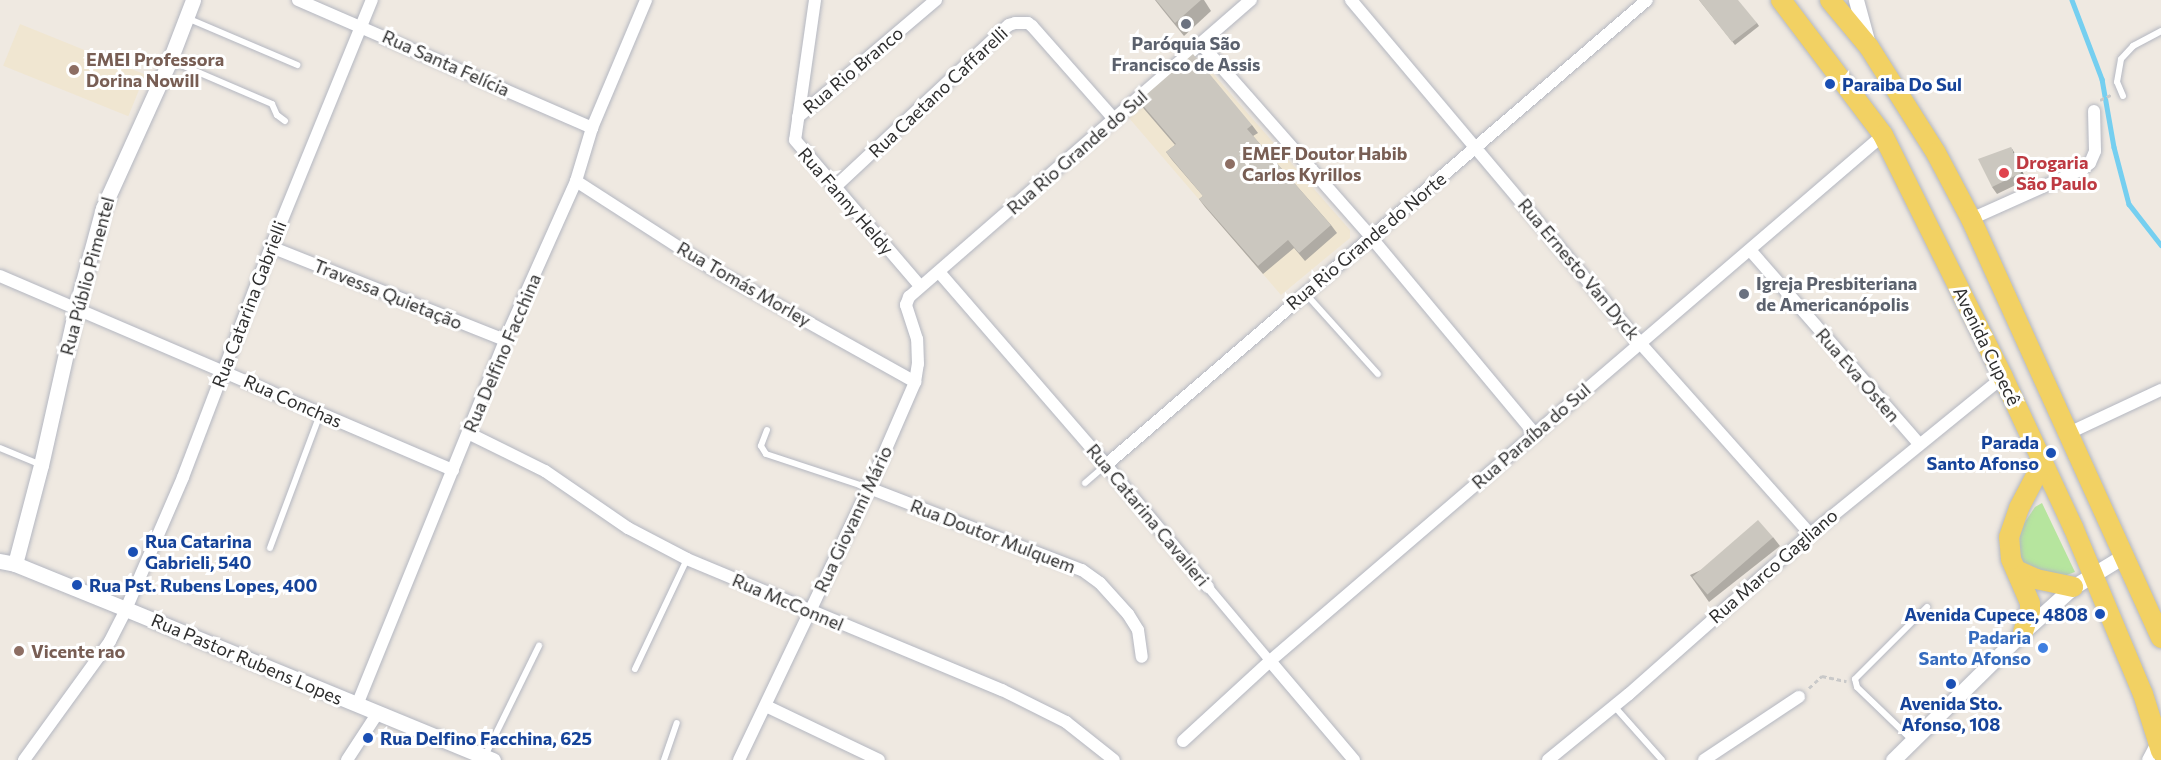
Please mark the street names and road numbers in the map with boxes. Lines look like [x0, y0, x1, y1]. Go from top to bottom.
street label: Rua Rio Branco [799, 22, 907, 118]
street label: Rua Caetano Caffarelli [864, 22, 1012, 162]
street label: Rua Santa Felícia [379, 25, 513, 101]
street label: Rua Rio Grande do Sul [1002, 85, 1152, 219]
street label: Rua Fanny Heldy [794, 143, 898, 259]
street label: Rua Rio Grande do Norte [1282, 168, 1450, 314]
street label: Rua Públio Pimentel [55, 194, 119, 358]
street label: Rua Ernesto Van Dyck [1514, 194, 1644, 344]
street label: Rua Catarina Gabrielli [207, 218, 291, 390]
street label: Rua Tomás Morley [673, 237, 815, 331]
street label: Travessa Quietação [311, 254, 465, 334]
street label: Rua Delfino Facchina [459, 270, 545, 436]
street label: Avenida Cupecê [1949, 283, 2025, 409]
street label: Rua Eva Osten [1811, 324, 1905, 426]
street label: Rua Conchas [241, 370, 345, 432]
street label: Rua Paraíba do Sul [1467, 379, 1595, 493]
street label: Rua Catarina Cavalieri [1082, 440, 1214, 590]
street label: Rua Giovanni Mário [810, 442, 896, 596]
street label: Rua Doutor Mulquem [907, 495, 1079, 577]
street label: Rua Marco Gagliano [1704, 504, 1842, 628]
street label: Rua McConnel [729, 569, 847, 635]
street label: Rua Pastor Rubens Lopes [148, 609, 346, 709]

